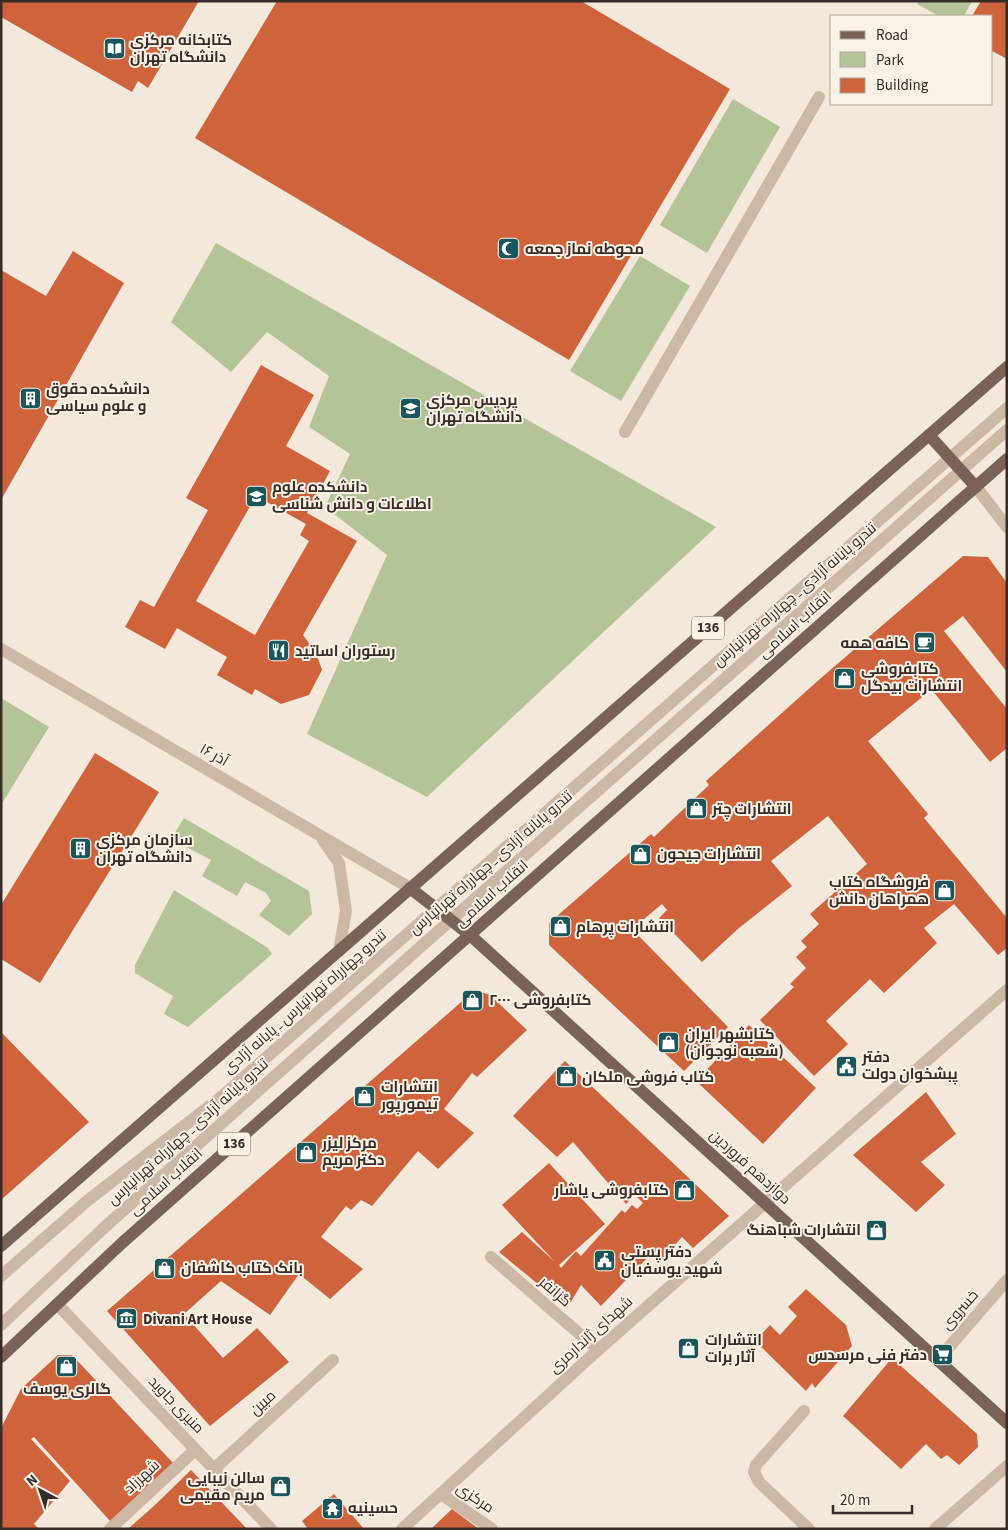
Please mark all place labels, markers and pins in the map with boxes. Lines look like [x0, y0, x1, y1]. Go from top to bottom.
place label: کتابخانه مرکزی دانشگاه تهران [130, 30, 232, 68]
library icon: کتابخانه مرکزی دانشگاه تهران [102, 37, 126, 61]
mosque icon: محوطه نماز جمعه [497, 237, 521, 261]
place label: محوطه نماز جمعه [525, 239, 644, 260]
place label: دانشکده حقوق و علوم سیاسی [46, 379, 150, 417]
building icon: دانشکده حقوق و علوم سیاسی [18, 386, 42, 410]
place label: پردیس مرکزی دانشگاه‌ تهران [426, 390, 522, 428]
school or university icon: پردیس مرکزی دانشگاه‌ تهران [398, 397, 422, 421]
place label: دانشکده علوم اطلاعات و دانش شناسی [272, 477, 432, 515]
school or university icon: دانشکده علوم اطلاعات و دانش شناسی [244, 484, 268, 508]
cafe icon: کافه همه [913, 631, 937, 655]
place label: کافه همه [840, 633, 909, 654]
restaurant icon: رستوران اساتید [267, 639, 291, 663]
place label: رستوران اساتید [295, 641, 395, 662]
place label: کتابفروشی انتشارات بیدگل [861, 659, 962, 697]
shop icon: کتابفروشی انتشارات بیدگل [833, 666, 857, 690]
shop icon: انتشارات چتر [684, 797, 708, 821]
place label: انتشارات چتر [711, 799, 792, 820]
place label: سازمان مرکزی دانشگاه تهران [96, 830, 193, 868]
building icon: سازمان مرکزی دانشگاه تهران [68, 837, 92, 861]
shop icon: انتشارات جیحون [629, 842, 653, 866]
place label: انتشارات جیحون [657, 844, 761, 865]
place label: فروشگاه کتاب همراهان دانش [829, 872, 929, 910]
shop icon: فروشگاه کتاب همراهان دانش [933, 879, 957, 903]
shop icon: انتشارات پرهام [548, 915, 572, 939]
place label: انتشارات پرهام [576, 917, 674, 938]
shop icon: کتابفروشی ۲۰۰۰ [461, 988, 485, 1012]
place label: کتابفروشی ۲۰۰۰ [489, 990, 591, 1011]
place label: کتابشهر ایران (شعبه نوجوان) [685, 1024, 784, 1062]
shop icon: کتابشهر ایران (شعبه نوجوان) [657, 1031, 681, 1055]
place label: دفتر پبشخوان دولت [861, 1047, 958, 1085]
public building icon: دفتر پبشخوان دولت [834, 1054, 858, 1078]
shop icon: کتاب فروشی ملکان [554, 1065, 578, 1089]
place label: کتاب فروشی ملکان [582, 1067, 714, 1088]
place label: انتشارات تیمورپور [380, 1077, 438, 1115]
shop icon: انتشارات تیمورپور [353, 1084, 377, 1108]
place label: مرکز لیزر دکتر مریم [321, 1133, 385, 1171]
shop icon: مرکز لیزر دکتر مریم [294, 1140, 318, 1164]
shop icon: کتابفروشی یاشار [673, 1178, 697, 1202]
place label: کتابفروشی یاشار [553, 1180, 669, 1201]
shop icon: انتشارات شباهنگ [865, 1218, 889, 1242]
place label: انتشارات شباهنگ [746, 1220, 861, 1241]
place label: دفتر پستی شهید یوسفیان [621, 1242, 723, 1280]
public building icon: دفتر پستی شهید یوسفیان [593, 1249, 617, 1273]
shop icon: بانک کتاب کاشفان [153, 1256, 177, 1280]
place label: بانک کتاب کاشفان [181, 1258, 303, 1279]
museum icon: Divani Art House [115, 1307, 139, 1331]
place label: Divani Art House [143, 1309, 253, 1330]
place label: انتشارات آثار برات [705, 1330, 762, 1368]
shop icon: انتشارات آثار برات [677, 1337, 701, 1361]
supermarket icon: دفتر فنی مرسدس [931, 1343, 955, 1367]
place label: دفتر فنی مرسدس [808, 1345, 927, 1366]
shop icon: گالری یوسف [55, 1354, 79, 1378]
place label: گالری یوسف [23, 1379, 111, 1400]
place label: سالن زیبایی مریم مقیمی [180, 1468, 265, 1506]
shop icon: سالن زیبایی مریم مقیمی [269, 1475, 293, 1499]
temple icon: حسینیه [320, 1496, 344, 1520]
place label: حسینیه [348, 1498, 398, 1519]

